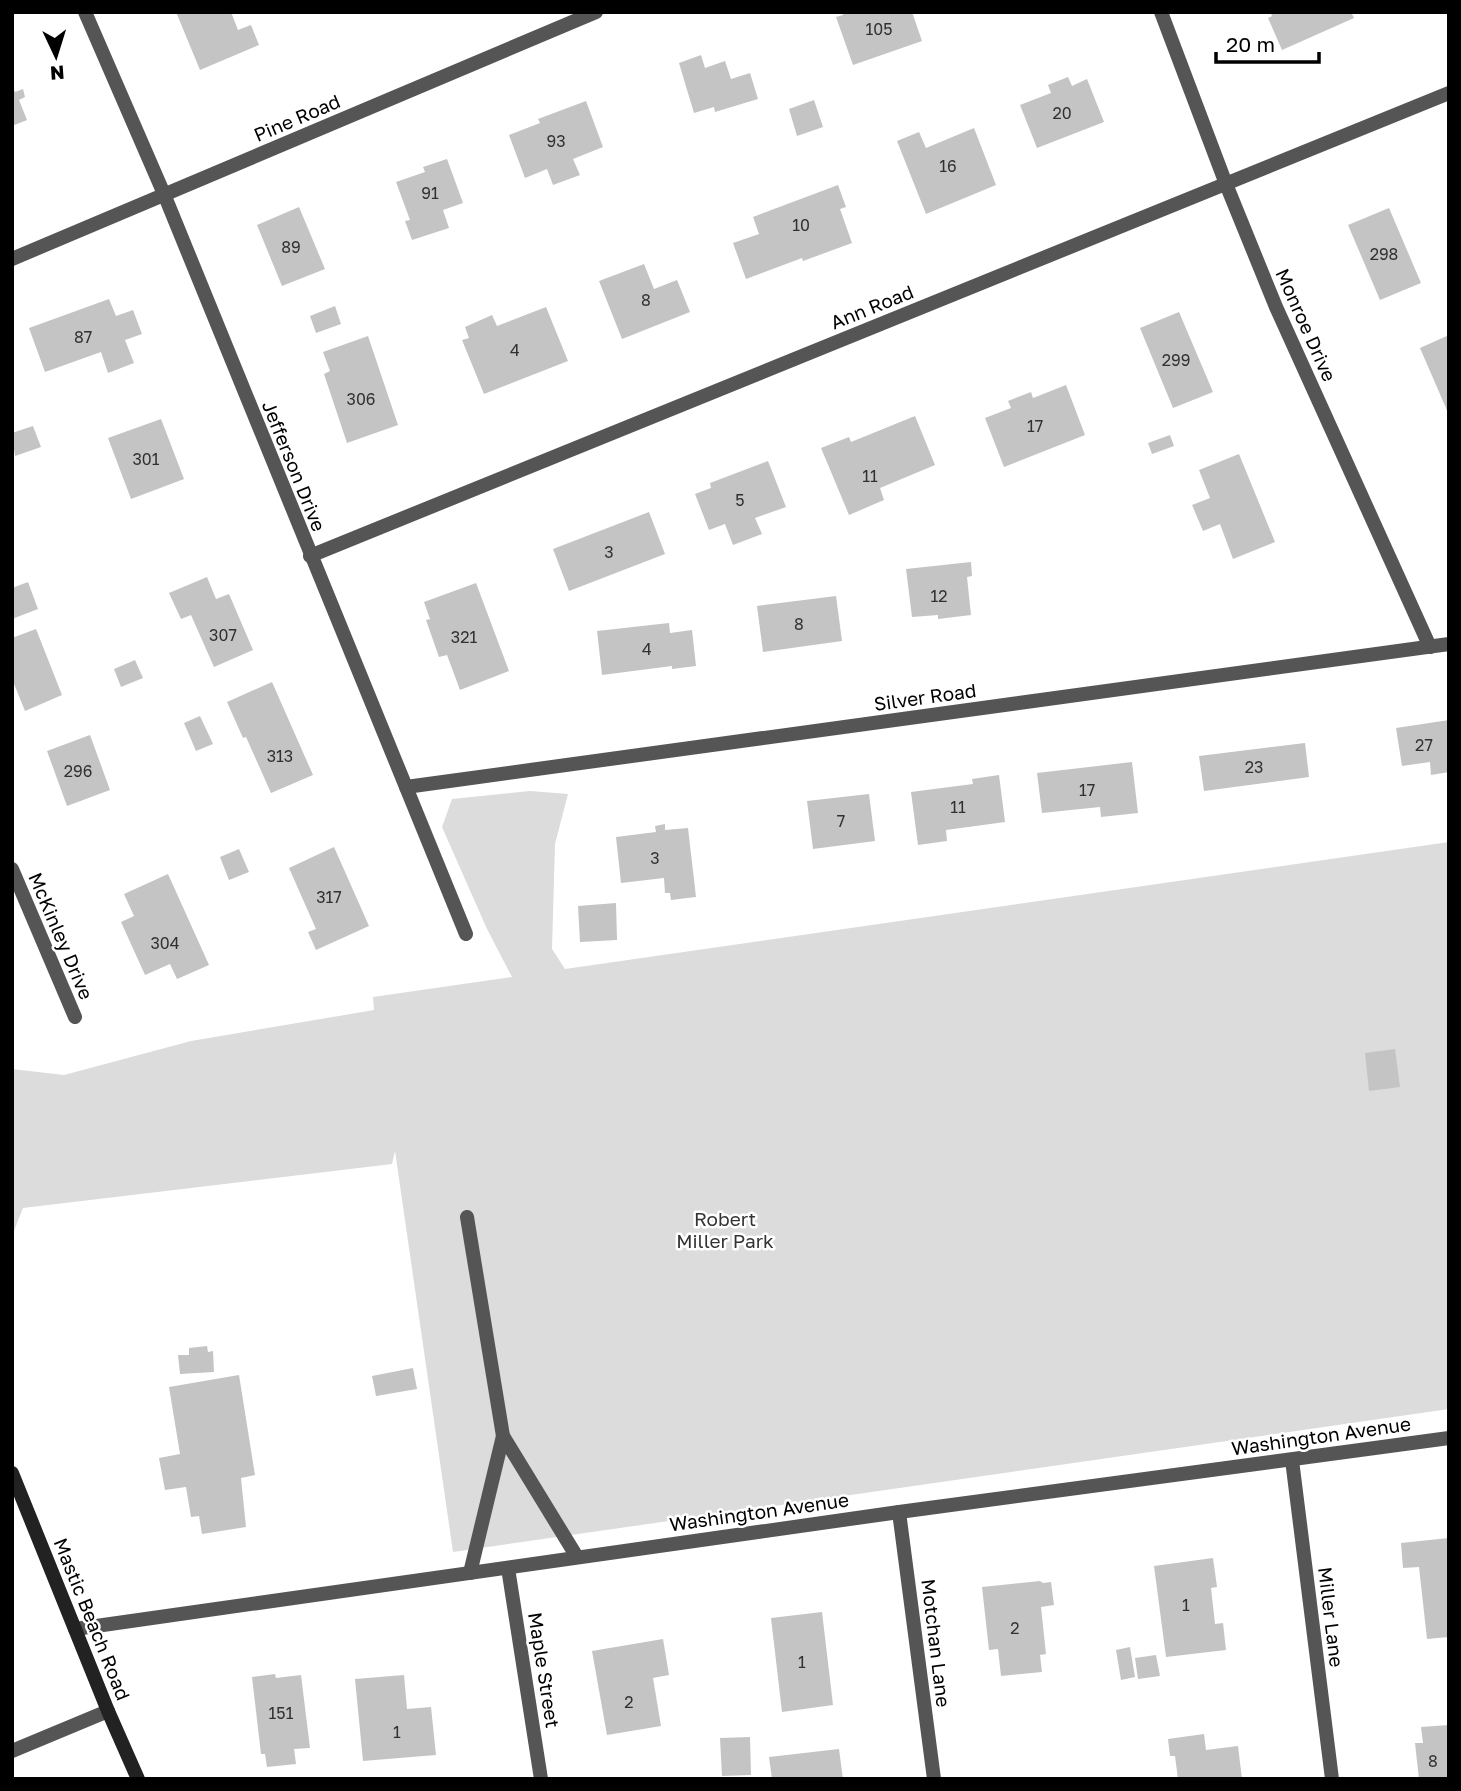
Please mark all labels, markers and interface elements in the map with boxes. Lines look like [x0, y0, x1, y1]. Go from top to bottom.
house number: 105 [866, 19, 892, 39]
north arrow [21, 21, 91, 91]
scale bar [1216, 21, 1319, 65]
text: 20 m [1226, 31, 1275, 57]
text: N [49, 61, 65, 85]
street label: Pine Road [250, 89, 343, 146]
house number: 20 [1052, 103, 1072, 123]
house number: 93 [546, 131, 566, 151]
house number: 16 [939, 156, 957, 176]
house number: 91 [421, 183, 439, 203]
house number: 10 [792, 215, 810, 235]
house number: 89 [281, 237, 301, 257]
house number: 298 [1370, 244, 1398, 264]
street label: Monroe Drive [1271, 265, 1342, 385]
street label: Ann Road [827, 280, 917, 334]
house number: 8 [641, 290, 651, 310]
house number: 87 [74, 327, 92, 347]
house number: 4 [510, 340, 520, 360]
house number: 299 [1162, 350, 1190, 370]
house number: 306 [347, 389, 375, 409]
street label: Jefferson Drive [258, 397, 331, 534]
house number: 17 [1027, 416, 1043, 436]
house number: 301 [132, 449, 160, 469]
house number: 11 [862, 466, 878, 486]
house number: 5 [735, 490, 745, 510]
house number: 3 [604, 542, 614, 562]
house number: 12 [930, 586, 948, 606]
house number: 8 [794, 614, 804, 634]
house number: 307 [209, 625, 237, 645]
house number: 321 [451, 627, 477, 647]
house number: 4 [642, 639, 652, 659]
street label: Silver Road [872, 678, 978, 715]
house number: 27 [1415, 735, 1433, 755]
house number: 313 [267, 746, 293, 766]
house number: 23 [1245, 757, 1263, 777]
house number: 296 [64, 761, 92, 781]
house number: 17 [1079, 780, 1095, 800]
house number: 11 [950, 797, 966, 817]
house number: 7 [837, 811, 845, 831]
house number: 3 [650, 848, 660, 868]
street label: McKinley Drive [24, 869, 99, 1003]
house number: 317 [316, 887, 342, 907]
house number: 304 [150, 933, 180, 953]
park label: Robert Miller Park [676, 1207, 774, 1252]
street label: Washington Avenue [1230, 1412, 1412, 1459]
street label: Washington Avenue [668, 1488, 850, 1535]
street label: Mastic Beach Road [49, 1534, 135, 1703]
street label: Miller Lane [1314, 1565, 1349, 1668]
street label: Motchan Lane [917, 1578, 956, 1708]
house number: 1 [1182, 1595, 1190, 1615]
street label: Maple Street [524, 1611, 565, 1729]
house number: 2 [1010, 1618, 1020, 1638]
house number: 1 [798, 1652, 806, 1672]
house number: 2 [624, 1692, 634, 1712]
house number: 151 [269, 1703, 294, 1723]
house number: 1 [393, 1722, 401, 1742]
house number: 8 [1428, 1751, 1438, 1771]

